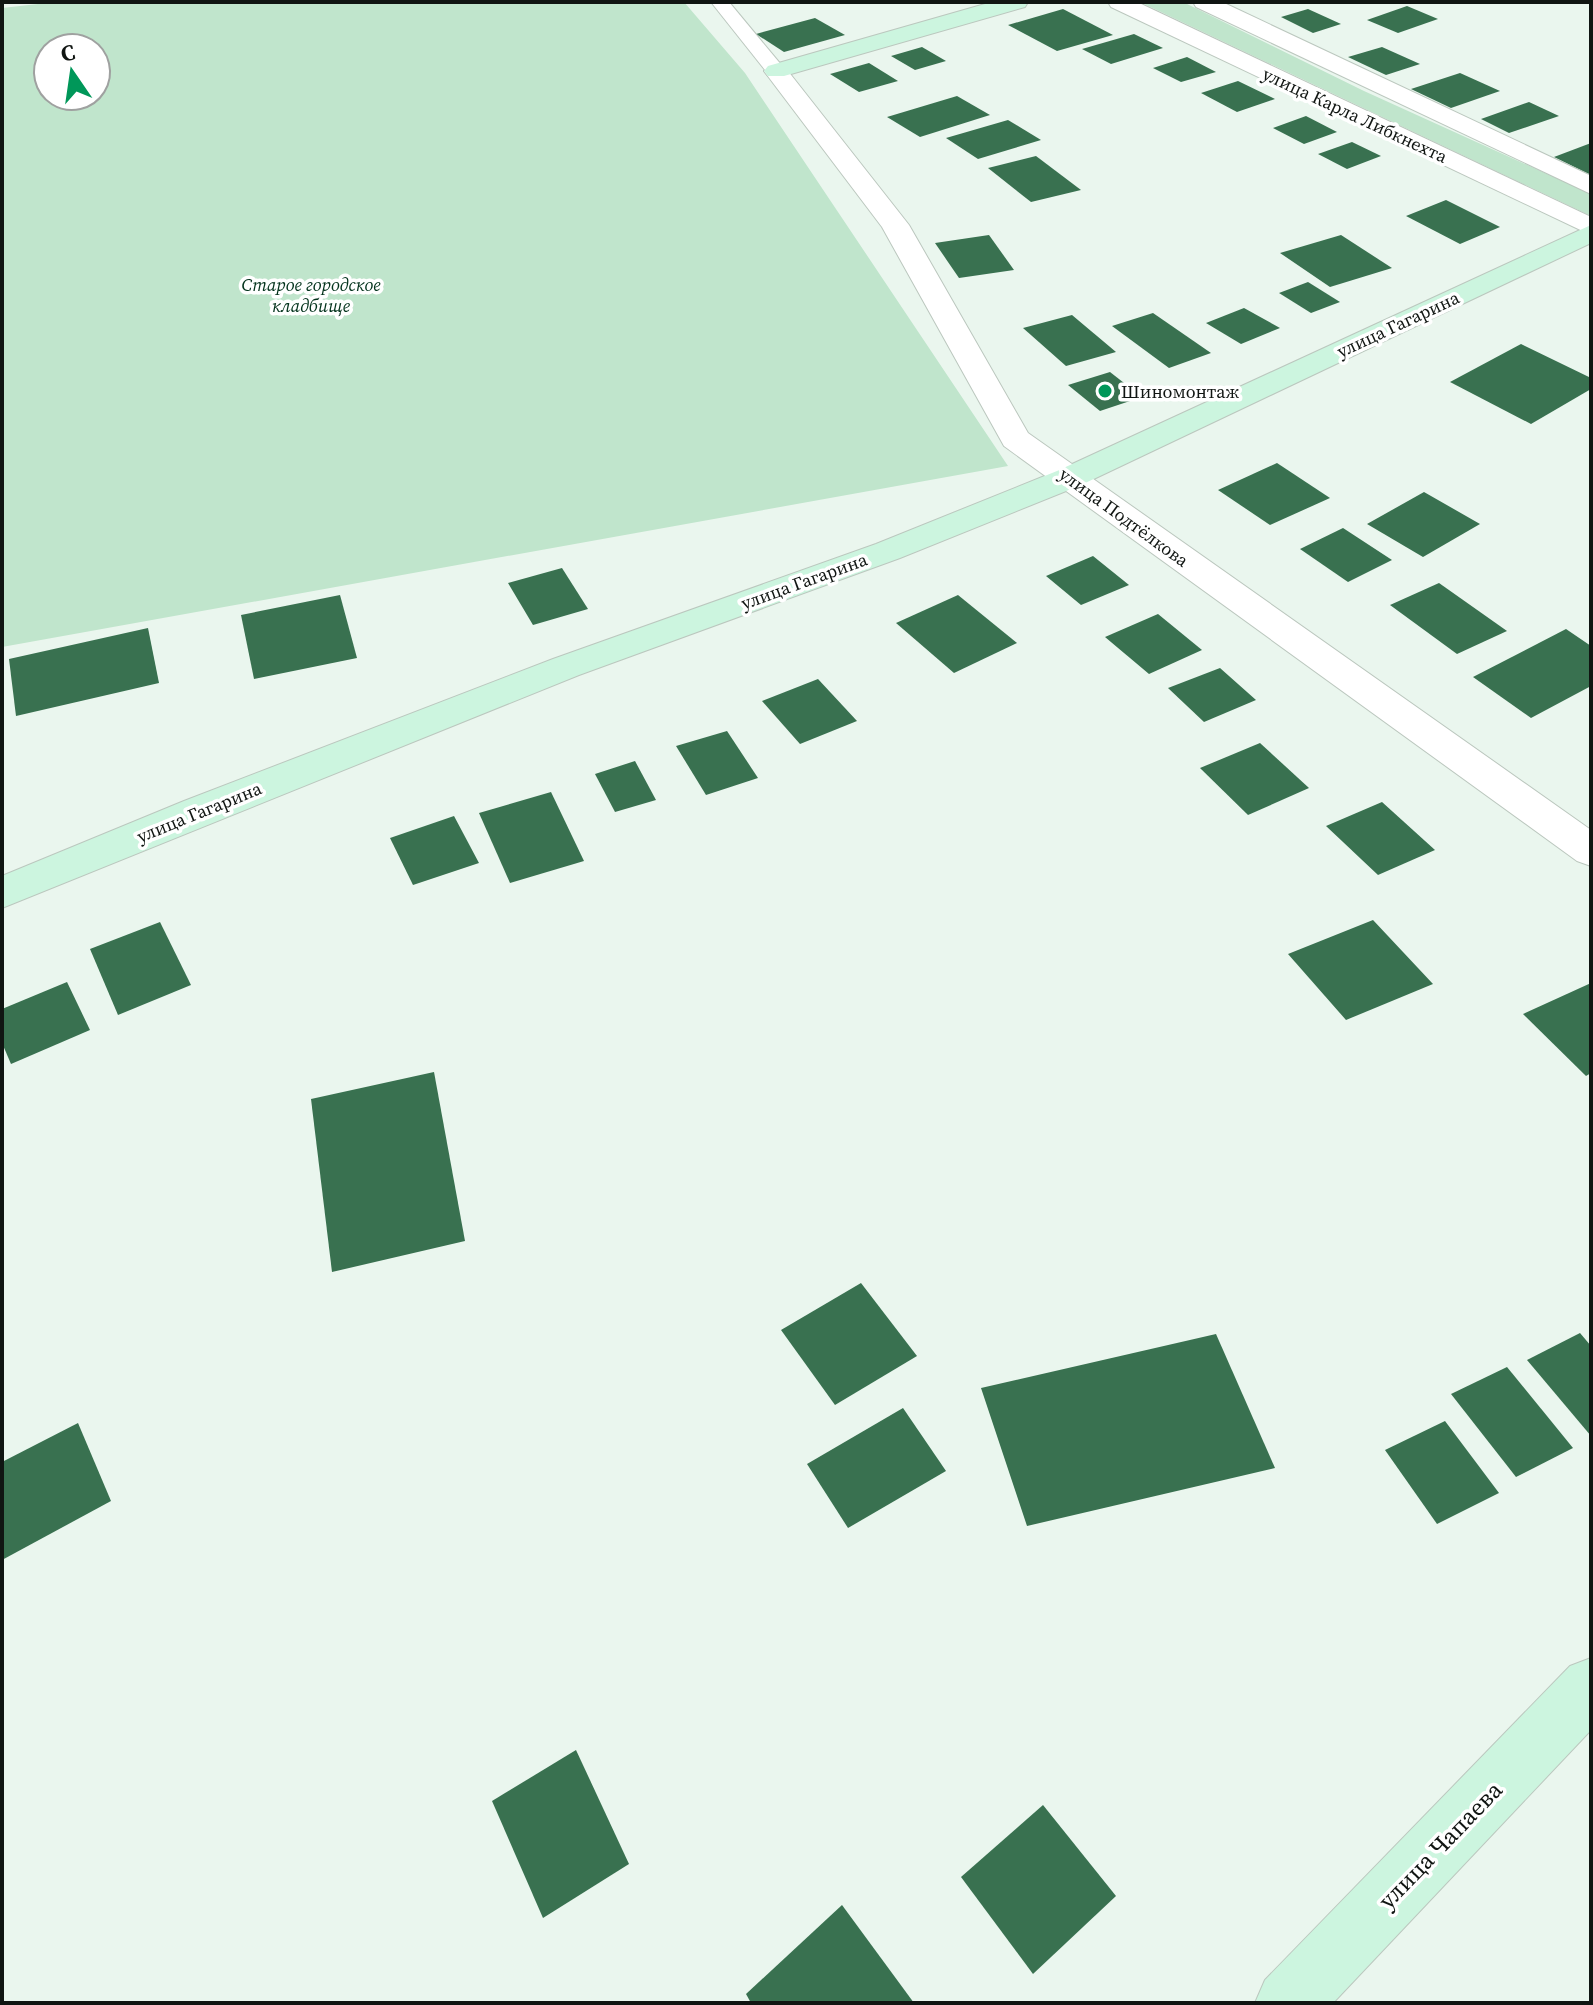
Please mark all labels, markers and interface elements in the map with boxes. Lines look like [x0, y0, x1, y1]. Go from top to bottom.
north arrow [32, 32, 112, 112]
text: С [57, 36, 78, 69]
street label: улица Карла Либкнехта [1259, 61, 1452, 169]
park label: Старое городское кладбище [241, 272, 381, 318]
street label: улица Гагарина [1333, 284, 1464, 363]
place label: Шиномонтаж [1121, 379, 1239, 404]
marker: Шиномонтаж [1096, 382, 1114, 400]
street label: улица Подтёлкова [1054, 461, 1195, 573]
street label: улица Гагарина [737, 546, 871, 615]
street label: улица Гагарина [133, 775, 266, 848]
street label: улица Чапаева [1371, 1773, 1510, 1916]

